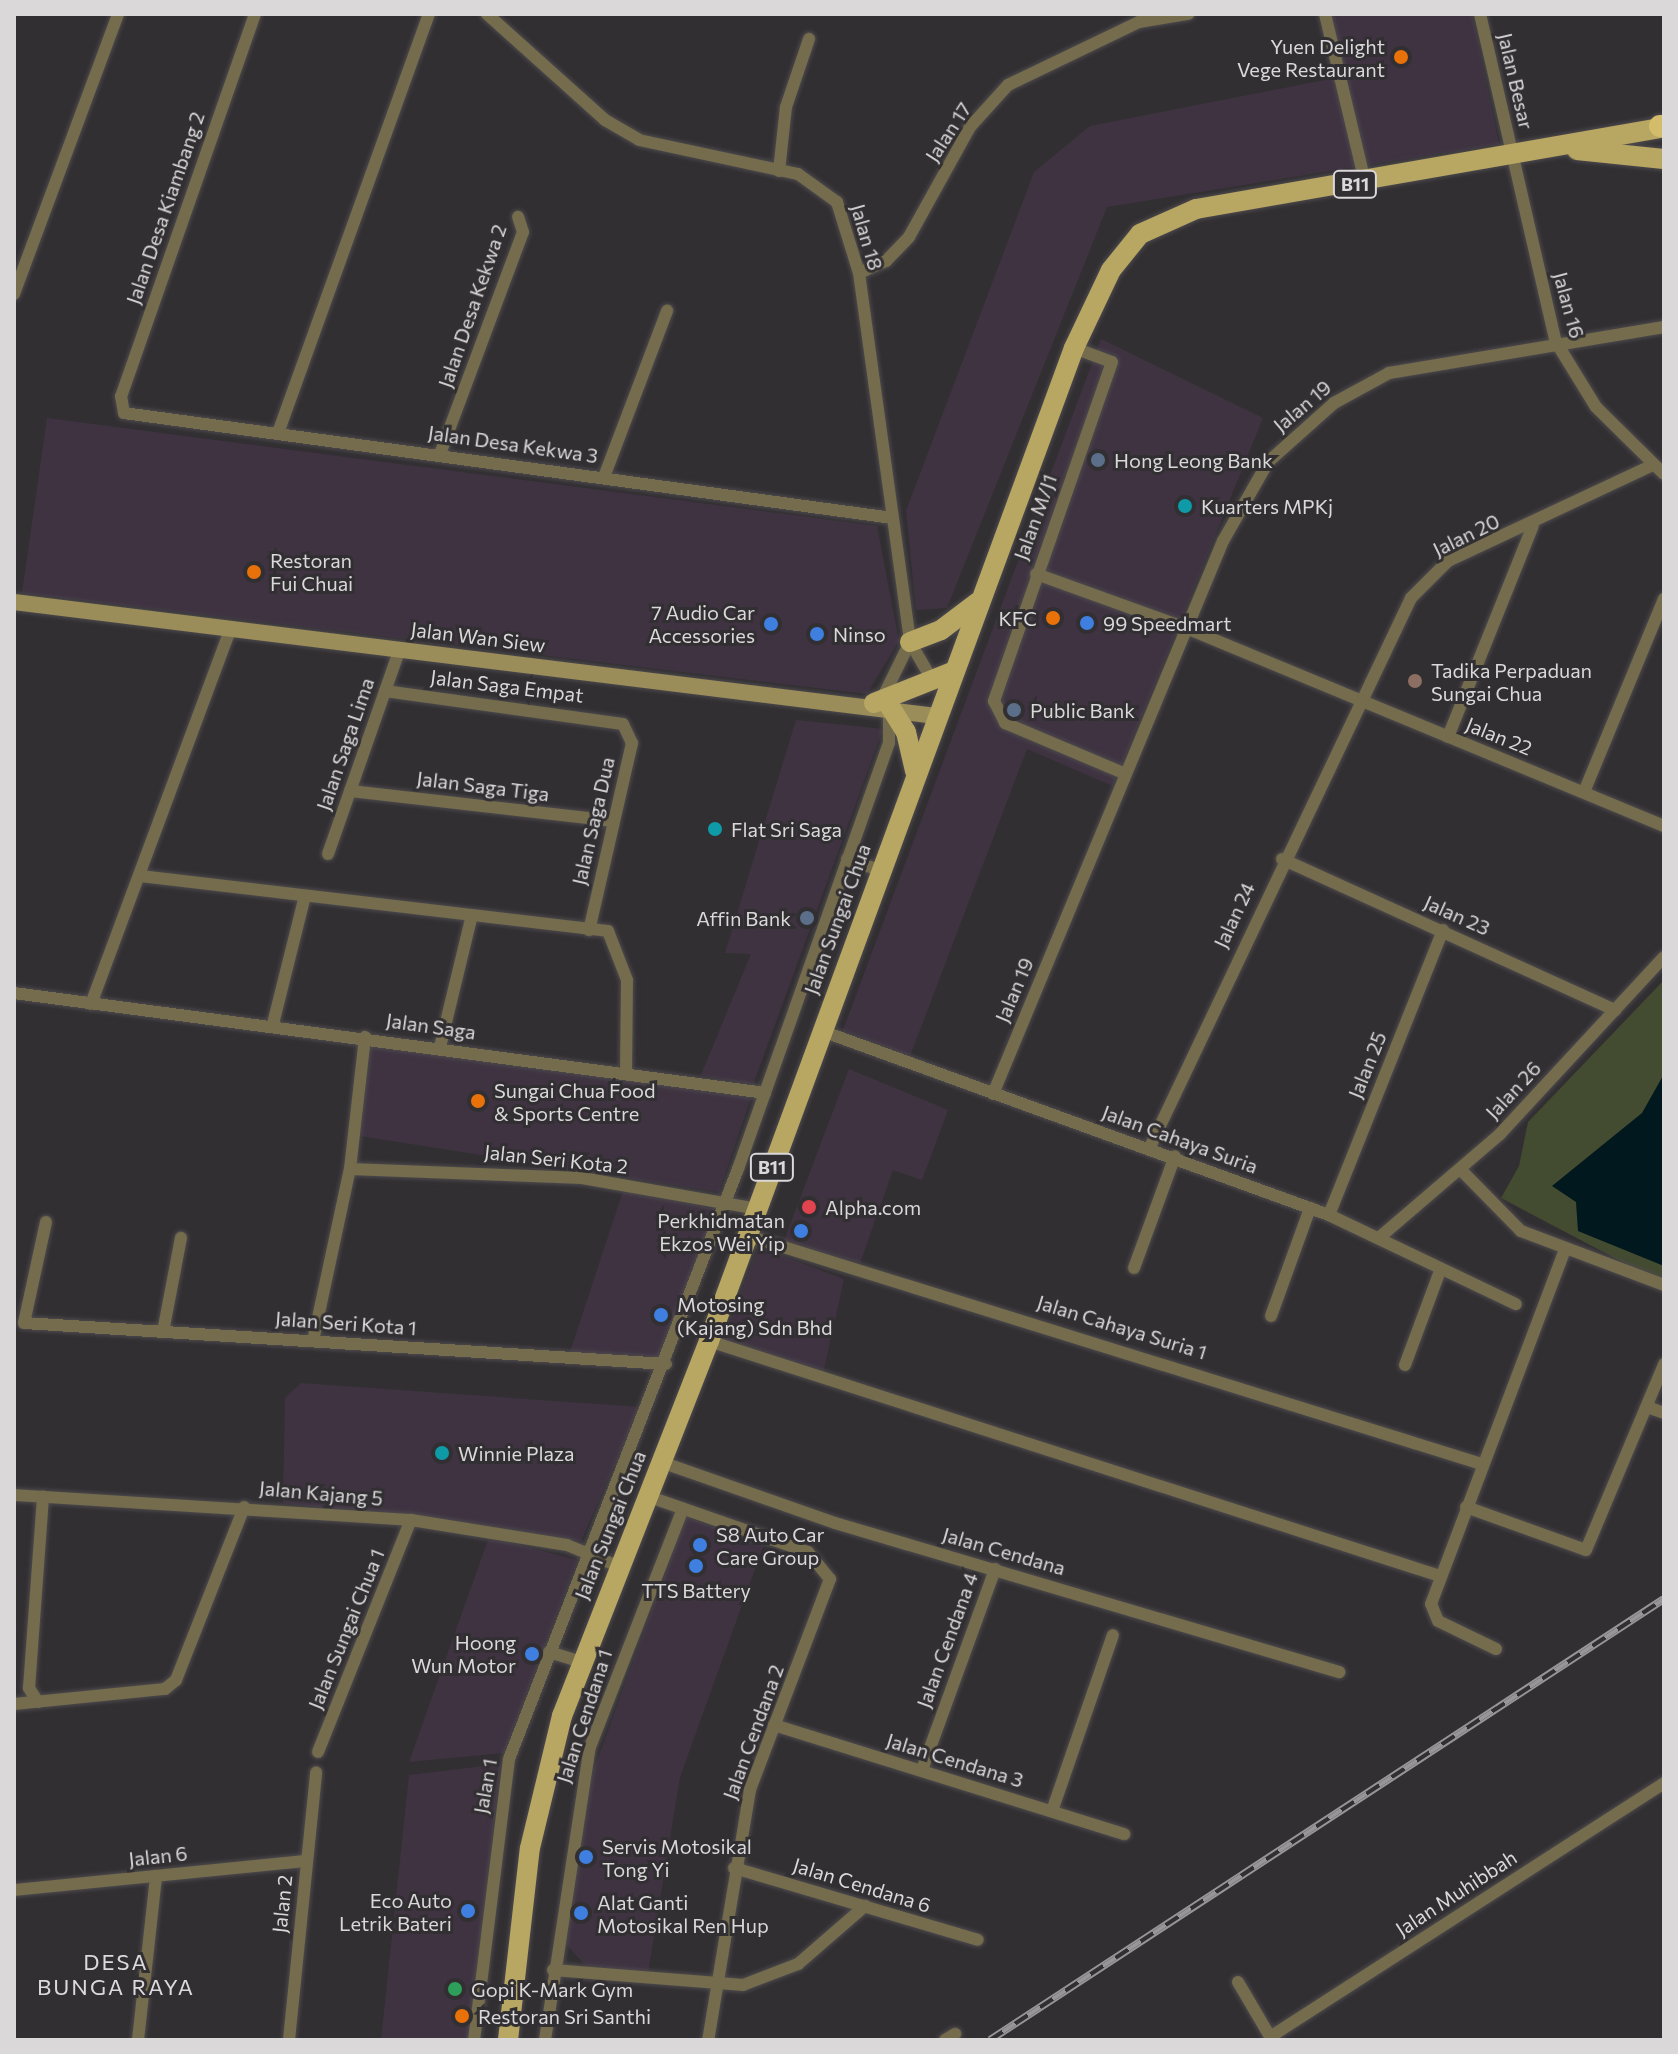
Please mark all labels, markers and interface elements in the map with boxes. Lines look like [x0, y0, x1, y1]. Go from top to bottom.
street label: Jalan Besar [1493, 30, 1539, 132]
place label: Yuen Delight Vege Restaurant [1237, 34, 1385, 81]
marker: Yuen Delight Vege Restaurant [1392, 48, 1410, 66]
street label: Jalan 17 [920, 98, 976, 166]
street label: Jalan Desa Kiambang 2 [121, 109, 209, 307]
road number: B11 [1331, 170, 1379, 198]
street label: Jalan 18 [846, 201, 888, 273]
street label: Jalan Desa Kekwa 2 [433, 221, 511, 391]
street label: Jalan 16 [1549, 269, 1589, 341]
street label: Jalan 19 [1268, 375, 1336, 437]
street label: Jalan Desa Kekwa 3 [426, 420, 600, 468]
place label: Hong Leong Bank [1114, 448, 1273, 472]
marker: Hong Leong Bank [1089, 451, 1107, 469]
street label: Jalan M/J1 [1008, 471, 1062, 563]
place label: Kuarters MPKj [1201, 494, 1333, 518]
marker: Kuarters MPKj [1176, 497, 1194, 515]
street label: Jalan 20 [1429, 509, 1503, 561]
place label: Restoran Fui Chuai [270, 548, 353, 595]
marker: Restoran Fui Chuai [245, 563, 263, 581]
place label: 7 Audio Car Accessories [648, 600, 755, 647]
place label: KFC [998, 606, 1037, 630]
marker: KFC [1044, 609, 1062, 627]
place label: 99 Speedmart [1103, 611, 1231, 635]
marker: 99 Speedmart [1078, 614, 1096, 632]
marker: 7 Audio Car Accessories [762, 615, 780, 633]
street label: Jalan Wan Siew [409, 617, 547, 657]
place label: Ninso [833, 622, 886, 646]
marker: Ninso [808, 625, 826, 643]
place label: Tadika Perpaduan Sungai Chua [1431, 658, 1592, 705]
street label: Jalan Saga Empat [429, 665, 585, 707]
marker: Tadika Perpaduan Sungai Chua [1406, 672, 1424, 690]
street label: Jalan Saga Lima [311, 674, 379, 814]
place label: Public Bank [1030, 698, 1135, 722]
marker: Public Bank [1005, 701, 1023, 719]
street label: Jalan 22 [1462, 712, 1536, 760]
street label: Jalan Saga Dua [567, 755, 619, 887]
street label: Jalan Saga Tiga [415, 766, 551, 806]
place label: Flat Sri Saga [731, 817, 842, 841]
marker: Flat Sri Saga [706, 820, 724, 838]
street label: Jalan Sungai Chua [799, 840, 875, 998]
street label: Jalan 24 [1208, 878, 1260, 952]
street label: Jalan 23 [1420, 890, 1494, 940]
place label: Affin Bank [696, 906, 791, 930]
marker: Affin Bank [798, 909, 816, 927]
street label: Jalan 19 [990, 954, 1038, 1026]
street label: Jalan Saga [385, 1008, 477, 1044]
street label: Jalan 25 [1343, 1028, 1391, 1102]
street label: Jalan 26 [1480, 1056, 1546, 1124]
place label: Sungai Chua Food & Sports Centre [494, 1078, 656, 1125]
marker: Sungai Chua Food & Sports Centre [469, 1092, 487, 1110]
street label: Jalan Cahaya Suria [1099, 1100, 1261, 1178]
street label: Jalan Seri Kota 2 [483, 1140, 629, 1178]
road number: B11 [748, 1153, 796, 1181]
place label: Alpha.com [825, 1195, 921, 1219]
marker: Alpha.com [800, 1198, 818, 1216]
place label: Perkhidmatan Ekzos Wei Yip [657, 1208, 785, 1255]
marker: Perkhidmatan Ekzos Wei Yip [792, 1222, 810, 1240]
street label: Jalan Cahaya Suria 1 [1034, 1290, 1210, 1364]
place label: Motosing (Kajang) Sdn Bhd [677, 1292, 832, 1339]
street label: Jalan Seri Kota 1 [274, 1306, 418, 1340]
marker: Motosing (Kajang) Sdn Bhd [652, 1306, 670, 1324]
place label: Winnie Plaza [458, 1441, 574, 1465]
marker: Winnie Plaza [433, 1444, 451, 1462]
street label: Jalan Sungai Chua [569, 1447, 651, 1603]
street label: Jalan Kajang 5 [258, 1476, 384, 1510]
place label: S8 Auto Car Care Group [716, 1522, 824, 1569]
street label: Jalan Cendana [940, 1522, 1068, 1580]
marker: S8 Auto Car Care Group [691, 1536, 709, 1554]
street label: Jalan Sungai Chua 1 [303, 1545, 389, 1713]
marker: TTS Battery [687, 1557, 705, 1575]
street label: Jalan Cendana 4 [911, 1569, 983, 1711]
place label: TTS Battery [641, 1578, 751, 1602]
place label: Hoong Wun Motor [411, 1630, 516, 1677]
marker: Hoong Wun Motor [523, 1645, 541, 1663]
street label: Jalan Cendana 1 [551, 1646, 617, 1786]
street label: Jalan Cendana 2 [717, 1661, 789, 1803]
street label: Jalan Cendana 3 [884, 1728, 1026, 1792]
street label: Jalan 1 [468, 1757, 502, 1815]
place label: Servis Motosikal Tong Yi [602, 1834, 752, 1881]
street label: Jalan 6 [127, 1841, 189, 1871]
street label: Jalan Muhibbah [1391, 1845, 1521, 1941]
marker: Servis Motosikal Tong Yi [577, 1848, 595, 1866]
street label: Jalan Cendana 6 [790, 1853, 934, 1917]
street label: Jalan 2 [267, 1874, 297, 1934]
place label: Eco Auto Letrik Bateri [339, 1888, 452, 1935]
place label: Alat Ganti Motosikal Ren Hup [597, 1890, 769, 1937]
marker: Eco Auto Letrik Bateri [459, 1902, 477, 1920]
marker: Alat Ganti Motosikal Ren Hup [572, 1904, 590, 1922]
district label: DESA BUNGA RAYA [37, 1948, 195, 2000]
place label: Gopi K-Mark Gym [471, 1977, 633, 2001]
marker: Gopi K-Mark Gym [446, 1980, 464, 1998]
place label: Restoran Sri Santhi [478, 2004, 651, 2028]
marker: Restoran Sri Santhi [453, 2007, 471, 2025]

